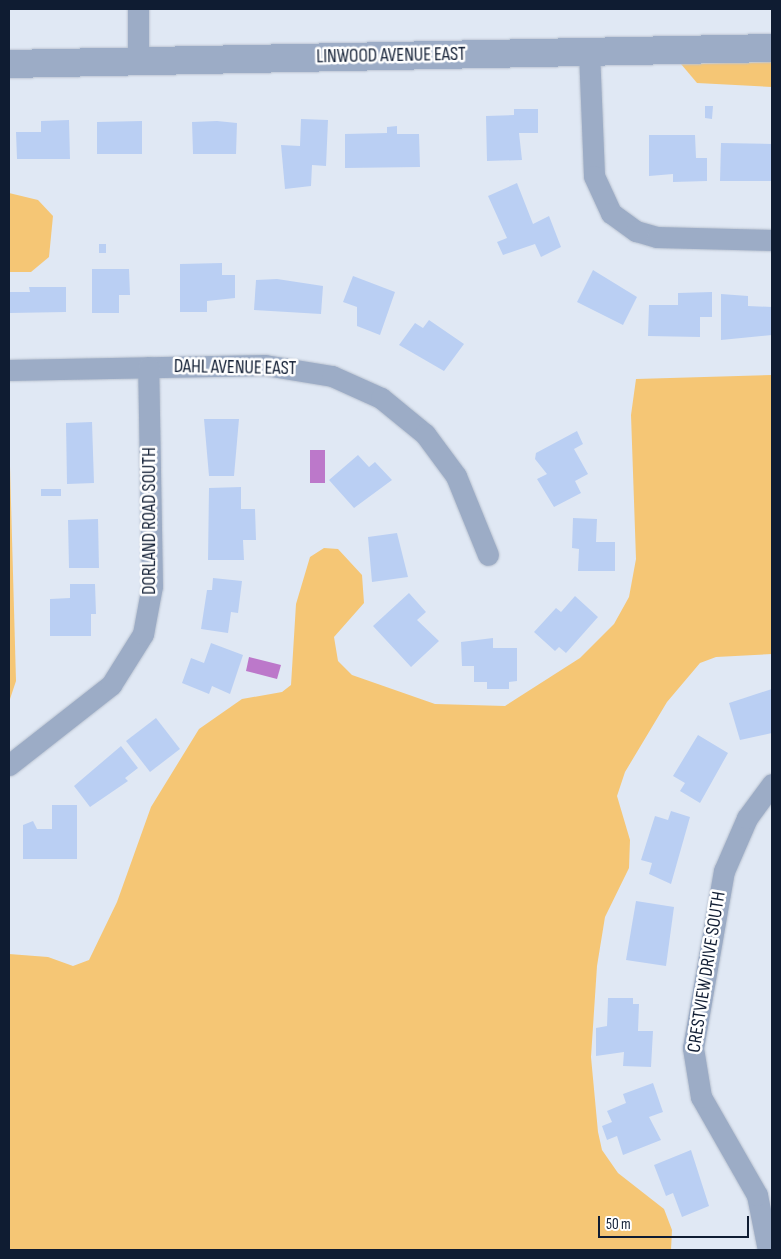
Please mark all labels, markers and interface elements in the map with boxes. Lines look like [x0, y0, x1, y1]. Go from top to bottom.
street label: LINWOOD AVENUE EAST [316, 43, 466, 69]
street label: DAHL AVENUE EAST [174, 356, 296, 380]
street label: DORLAND ROAD SOUTH [139, 447, 161, 595]
street label: CRESTVIEW DRIVE SOUTH [683, 890, 731, 1054]
scale bar [601, 1206, 752, 1238]
text: 50 m [606, 1215, 631, 1234]

